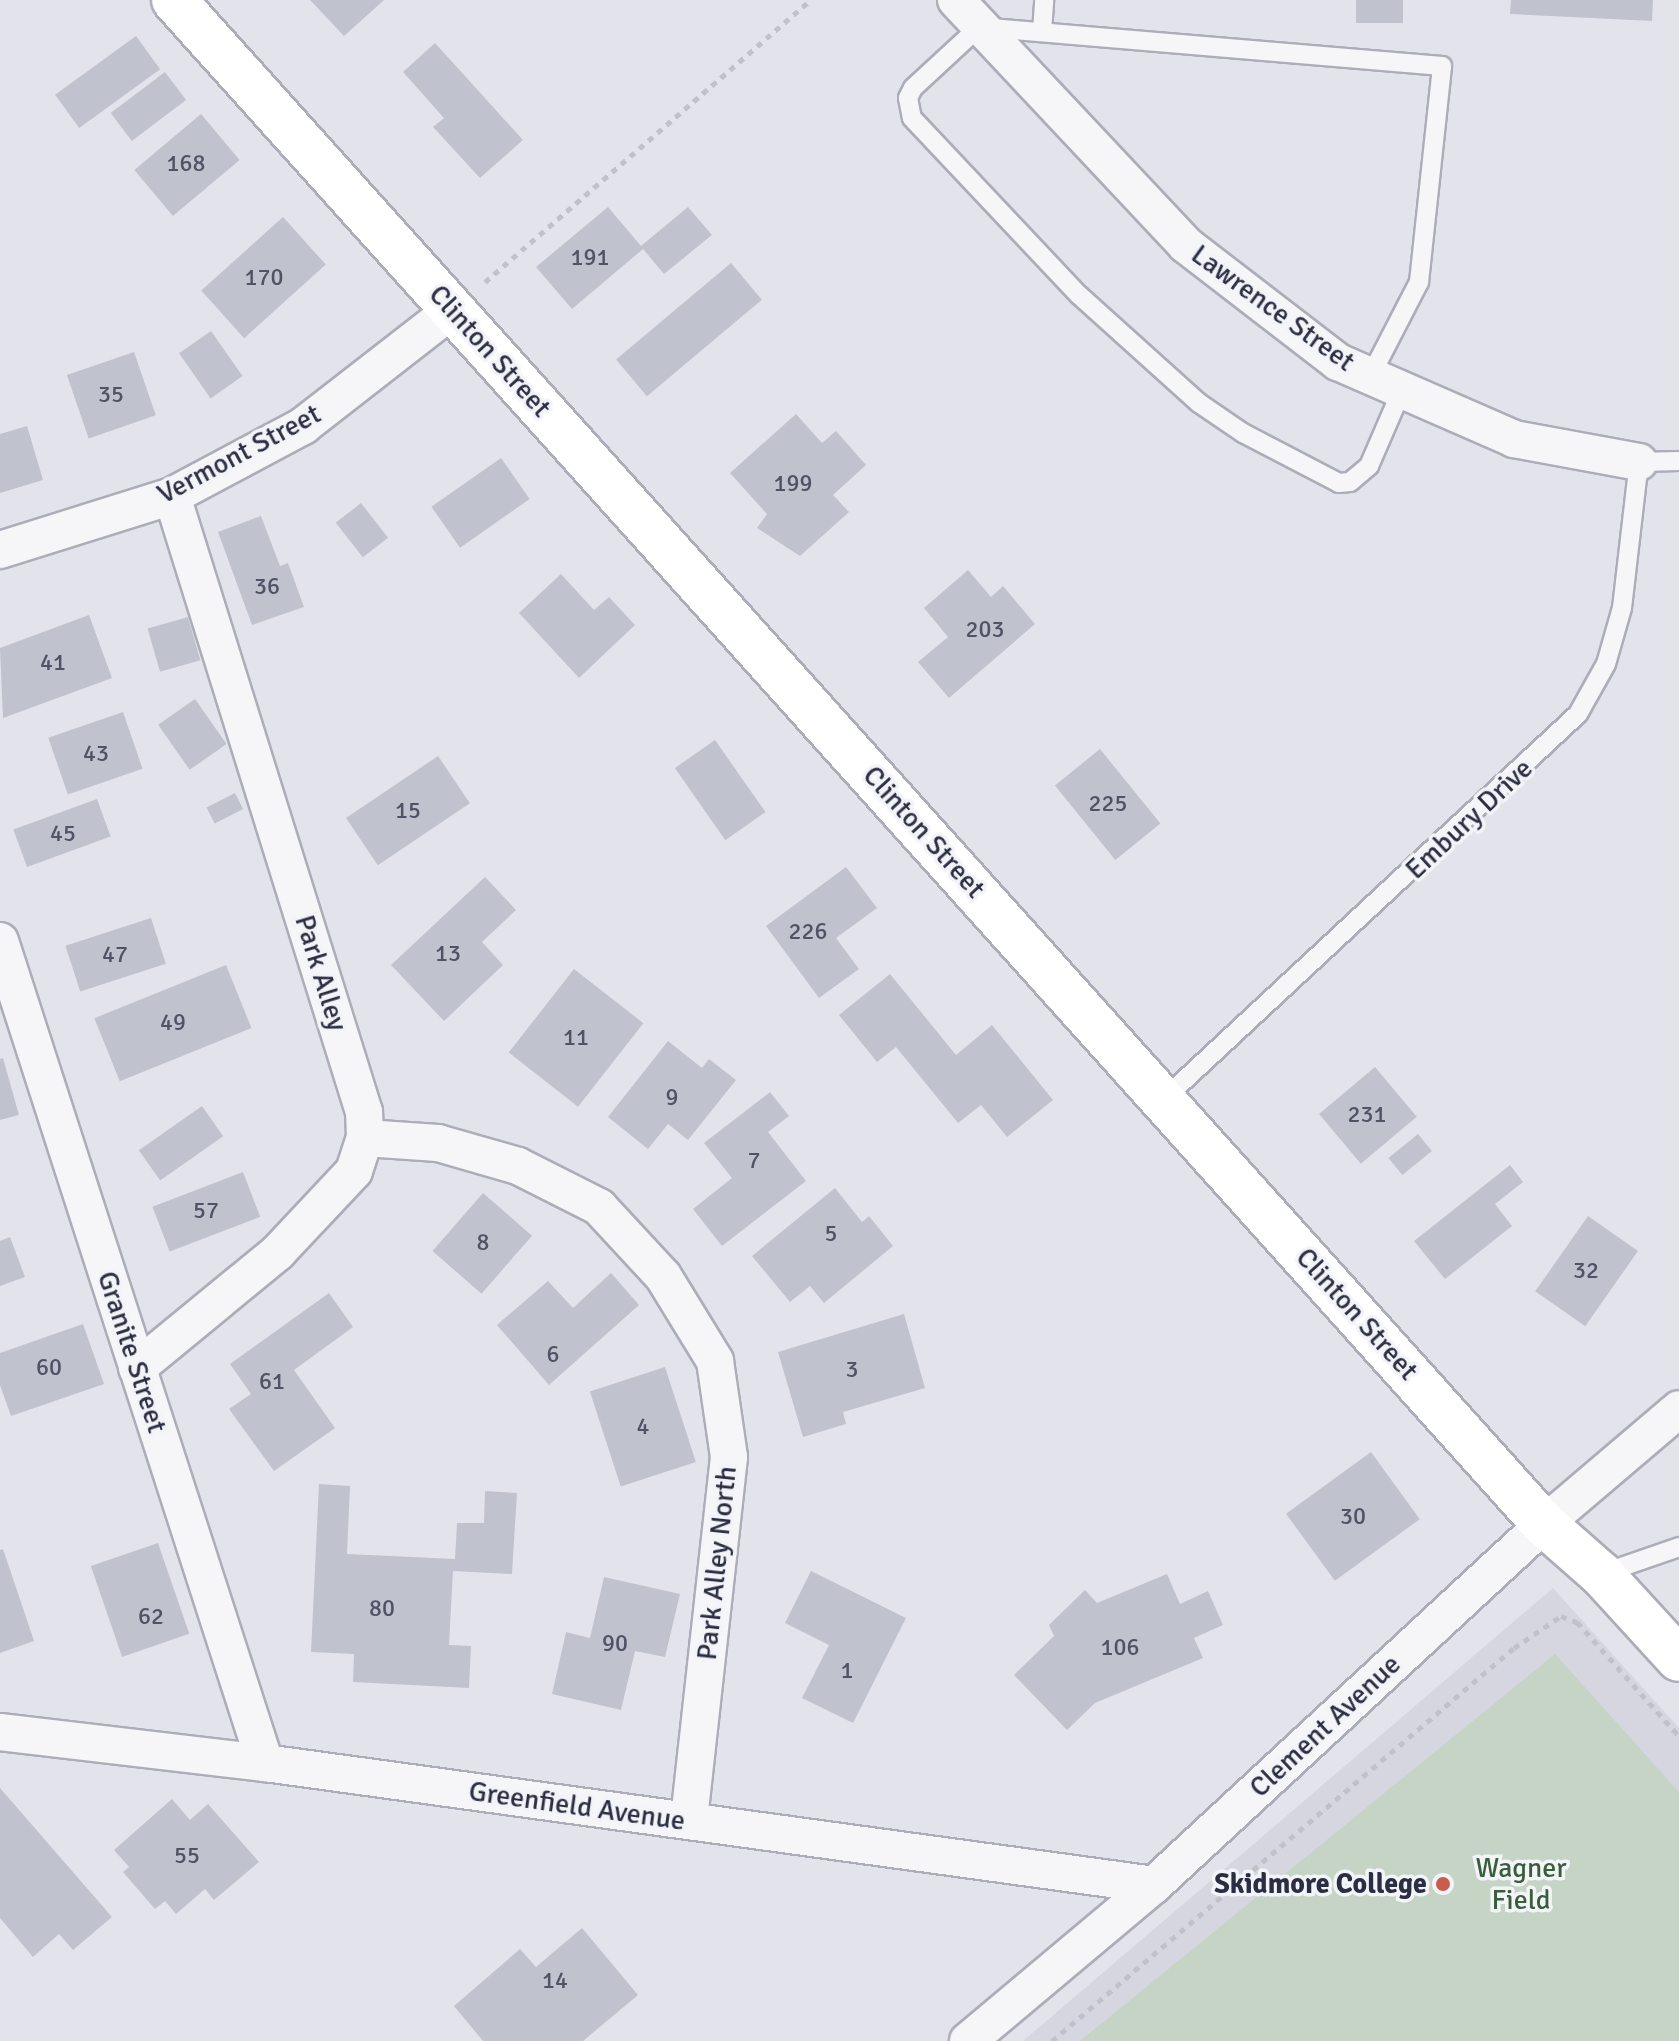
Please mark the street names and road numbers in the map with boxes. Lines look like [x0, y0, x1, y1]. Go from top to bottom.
street label: Lawrence Street [1185, 237, 1361, 379]
street label: Clinton Street [422, 278, 558, 424]
street label: Vermont Street [152, 397, 326, 511]
street label: Embury Drive [1399, 752, 1539, 886]
street label: Clinton Street [856, 759, 992, 905]
street label: Park Alley [287, 911, 355, 1035]
street label: Clinton Street [1289, 1241, 1425, 1387]
street label: Granite Street [90, 1267, 174, 1437]
street label: Park Alley North [690, 1464, 744, 1662]
street label: Clement Avenue [1243, 1648, 1407, 1804]
street label: Greenfield Avenue [467, 1774, 687, 1838]

